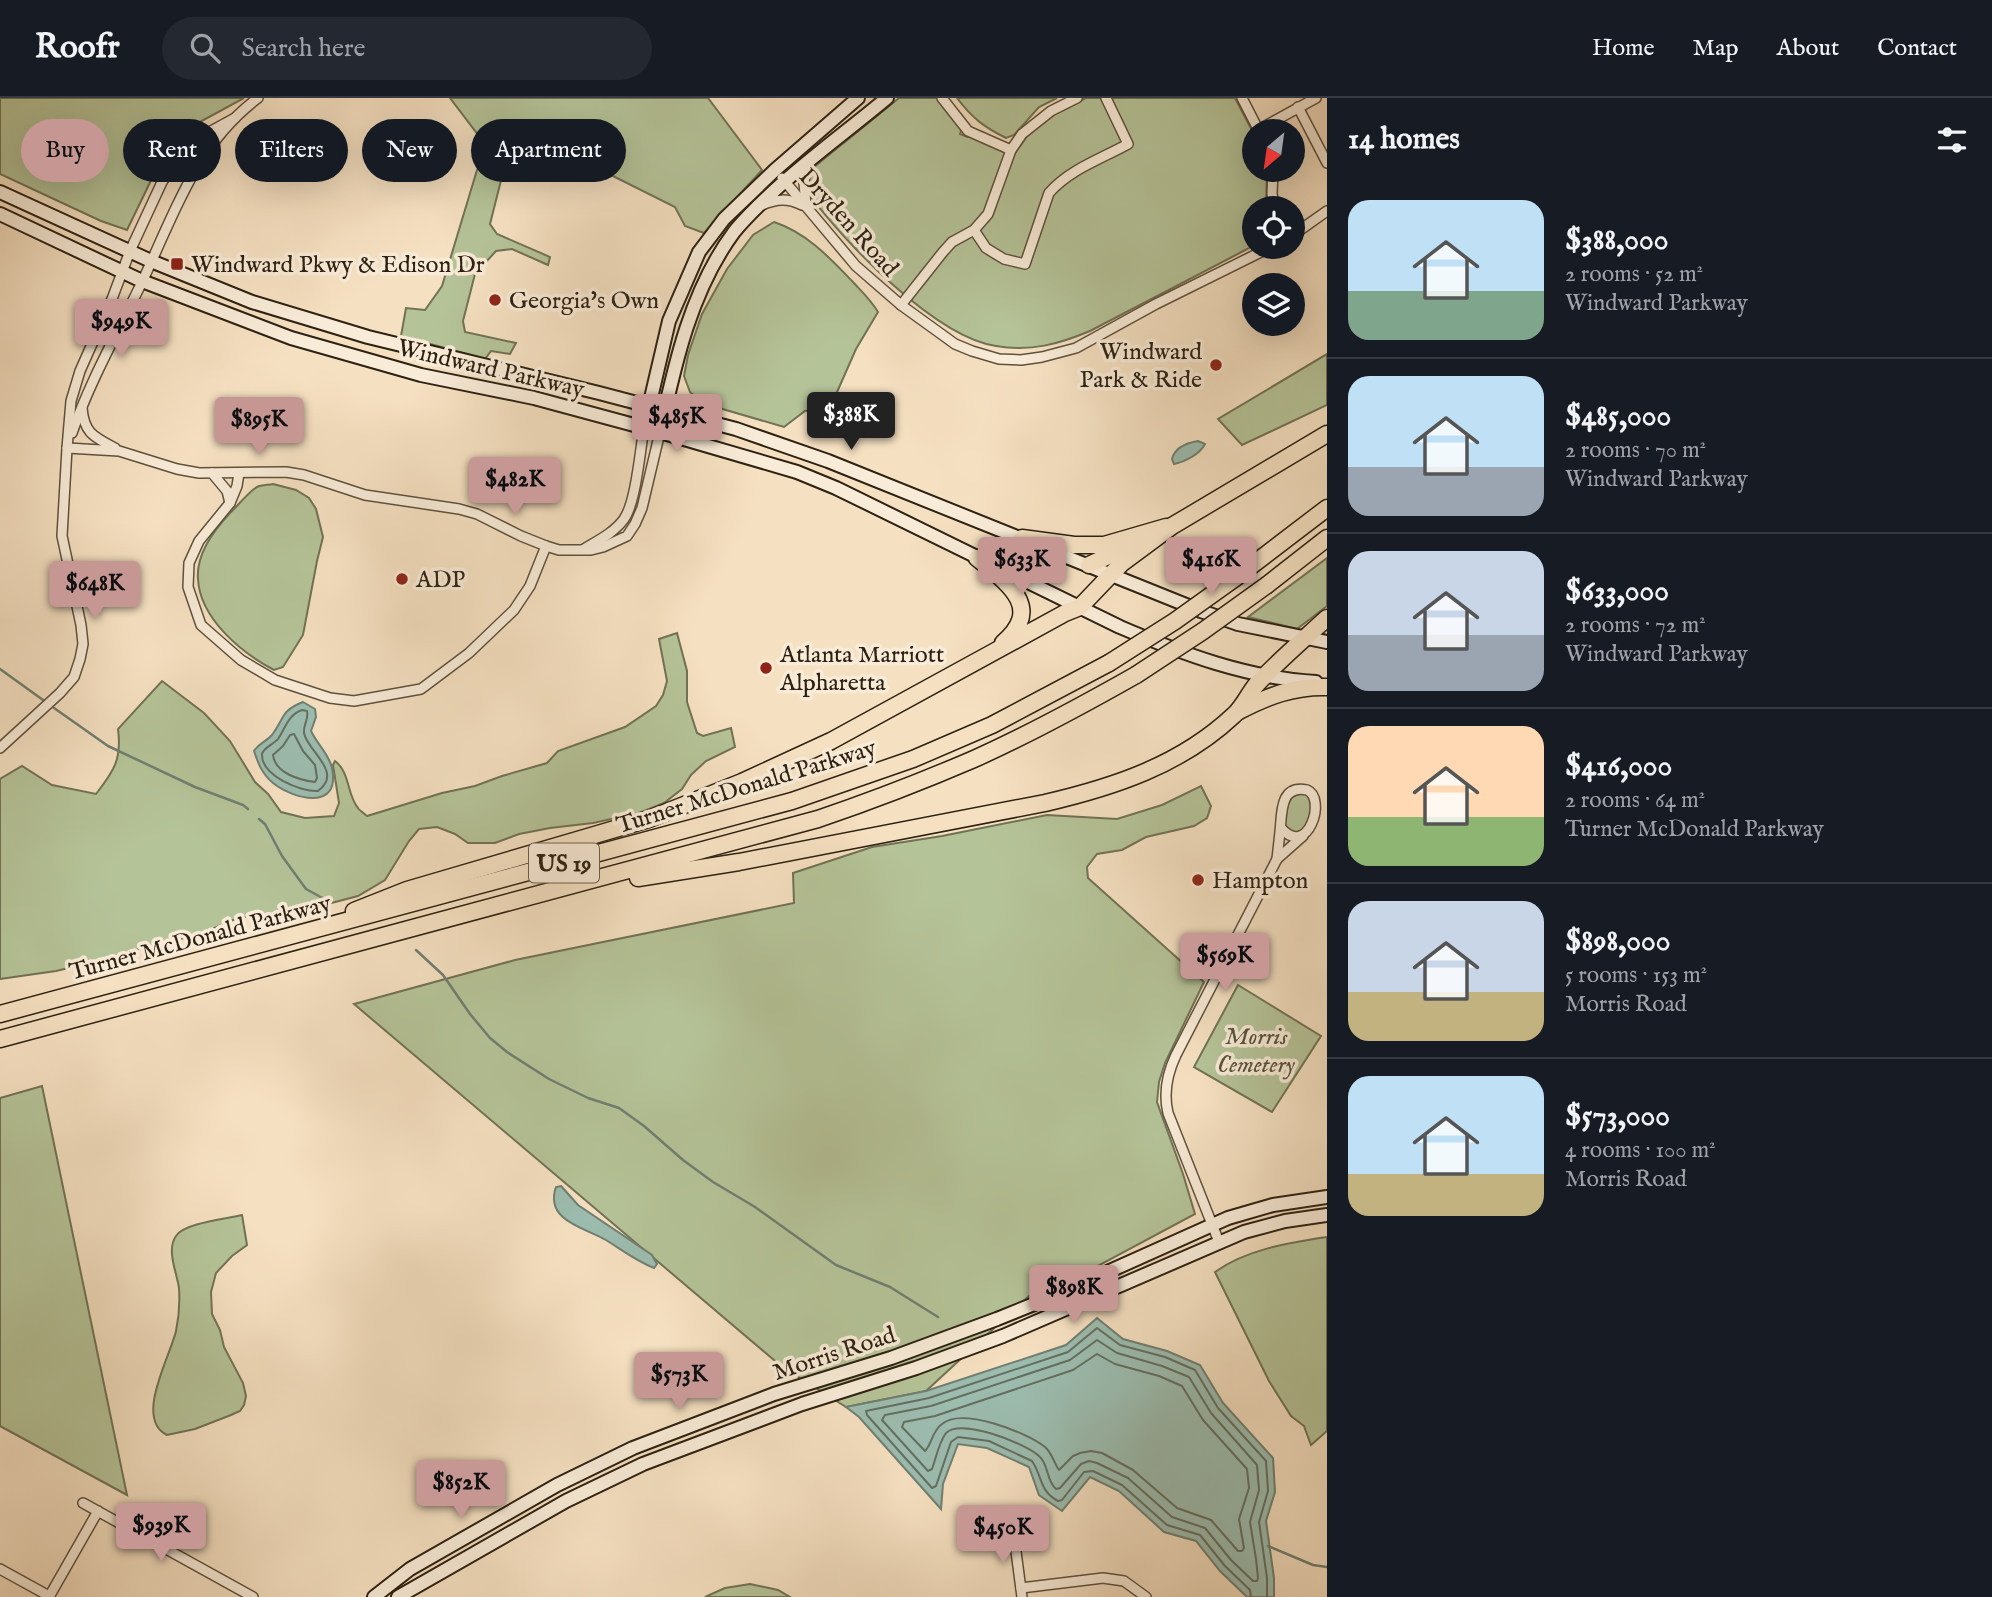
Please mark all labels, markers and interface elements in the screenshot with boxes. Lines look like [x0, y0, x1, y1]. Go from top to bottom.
search box [162, 17, 652, 80]
text: Roofr [35, 27, 120, 69]
icon: search [186, 29, 224, 67]
text: Search here [242, 32, 365, 65]
text: Home [1592, 33, 1655, 64]
text: Map [1693, 33, 1739, 64]
text: About [1777, 33, 1839, 64]
text: Contact [1877, 33, 1957, 64]
chip: Buy [21, 119, 109, 182]
chip: Rent [123, 119, 221, 182]
chip: Filters [235, 119, 348, 182]
chip: New [362, 119, 457, 182]
chip: Apartment [471, 119, 626, 182]
north arrow [1242, 119, 1306, 182]
map controls [1242, 119, 1305, 336]
text: 14 homes [1348, 121, 1460, 159]
icon: filters [1933, 121, 1971, 159]
street label: Dryden Road [791, 162, 905, 284]
button: locate [1242, 196, 1305, 259]
text: $388,000 [1565, 222, 1669, 260]
icon: home [1404, 228, 1488, 312]
place label: Windward Pkwy & Edison Dr [191, 250, 485, 281]
marker: Windward Pkwy & Edison Dr [169, 256, 185, 272]
text: 2 rooms · 52 m² [1565, 260, 1703, 289]
button: layers [1242, 273, 1305, 336]
place label: Georgia's Own [509, 286, 659, 317]
text: Windward Parkway [1565, 289, 1748, 318]
marker: Georgia's Own [487, 292, 503, 308]
pin: $949K [72, 300, 170, 359]
text: $949K [91, 307, 151, 336]
street label: Windward Parkway [394, 333, 587, 406]
place label: Windward Park & Ride [1080, 337, 1202, 396]
marker: Windward Park & Ride [1208, 357, 1224, 373]
pin: $388K [802, 392, 900, 452]
pin: $485K [628, 394, 726, 454]
pin: $895K [210, 398, 308, 457]
text: $485,000 [1565, 398, 1671, 436]
text: $388K [823, 400, 879, 429]
text: $485K [648, 402, 706, 431]
icon: home [1404, 404, 1488, 488]
text: $895K [231, 405, 287, 434]
text: 2 rooms · 70 m² [1565, 436, 1706, 465]
pin: $482K [466, 458, 564, 517]
text: $482K [485, 465, 545, 494]
text: Windward Parkway [1565, 465, 1748, 494]
pin: $633K [973, 538, 1071, 597]
pin: $416K [1162, 538, 1260, 597]
text: $633K [994, 545, 1050, 574]
text: $416K [1182, 545, 1240, 574]
pin: $648K [46, 561, 144, 621]
place label: ADP [415, 565, 465, 596]
text: $648K [65, 569, 125, 598]
marker: ADP [394, 571, 410, 587]
text: $633,000 [1565, 573, 1669, 611]
icon: home [1404, 579, 1488, 663]
text: 2 rooms · 72 m² [1565, 611, 1706, 640]
place label: Atlanta Marriott Alpharetta [779, 640, 944, 699]
text: Windward Parkway [1565, 640, 1748, 669]
marker: Atlanta Marriott Alpharetta [758, 660, 774, 676]
street label: Turner McDonald Parkway [613, 733, 880, 842]
text: $416,000 [1565, 748, 1672, 786]
icon: home [1404, 754, 1488, 838]
text: 2 rooms · 64 m² [1565, 786, 1705, 815]
text: Turner McDonald Parkway [1565, 815, 1824, 844]
road number: US 19 [529, 844, 599, 883]
place label: Hampton [1212, 866, 1309, 897]
marker: Hampton [1190, 872, 1206, 888]
street label: Turner McDonald Parkway [66, 888, 335, 988]
text: $898,000 [1565, 923, 1670, 961]
icon: home [1404, 929, 1488, 1013]
pin: $569K [1176, 934, 1274, 993]
text: $569K [1196, 941, 1254, 970]
text: 5 rooms · 153 m² [1565, 961, 1707, 990]
text: Morris Road [1565, 990, 1687, 1019]
park label: Morris Cemetery [1217, 1022, 1296, 1081]
text: $573,000 [1565, 1098, 1670, 1136]
icon: home [1404, 1104, 1488, 1188]
text: 4 rooms · 100 m² [1565, 1136, 1716, 1165]
text: Morris Road [1565, 1165, 1687, 1194]
pin: $898K [1025, 1266, 1123, 1325]
text: $898K [1045, 1273, 1103, 1302]
street label: Morris Road [769, 1320, 900, 1389]
pin: $573K [630, 1352, 728, 1412]
text: $573K [650, 1360, 708, 1389]
pin: $852K [412, 1460, 510, 1520]
text: $852K [432, 1468, 490, 1497]
pin: $939K [112, 1504, 210, 1563]
pin: $450K [954, 1506, 1052, 1565]
text: $939K [132, 1511, 190, 1540]
text: $450K [973, 1513, 1033, 1542]

